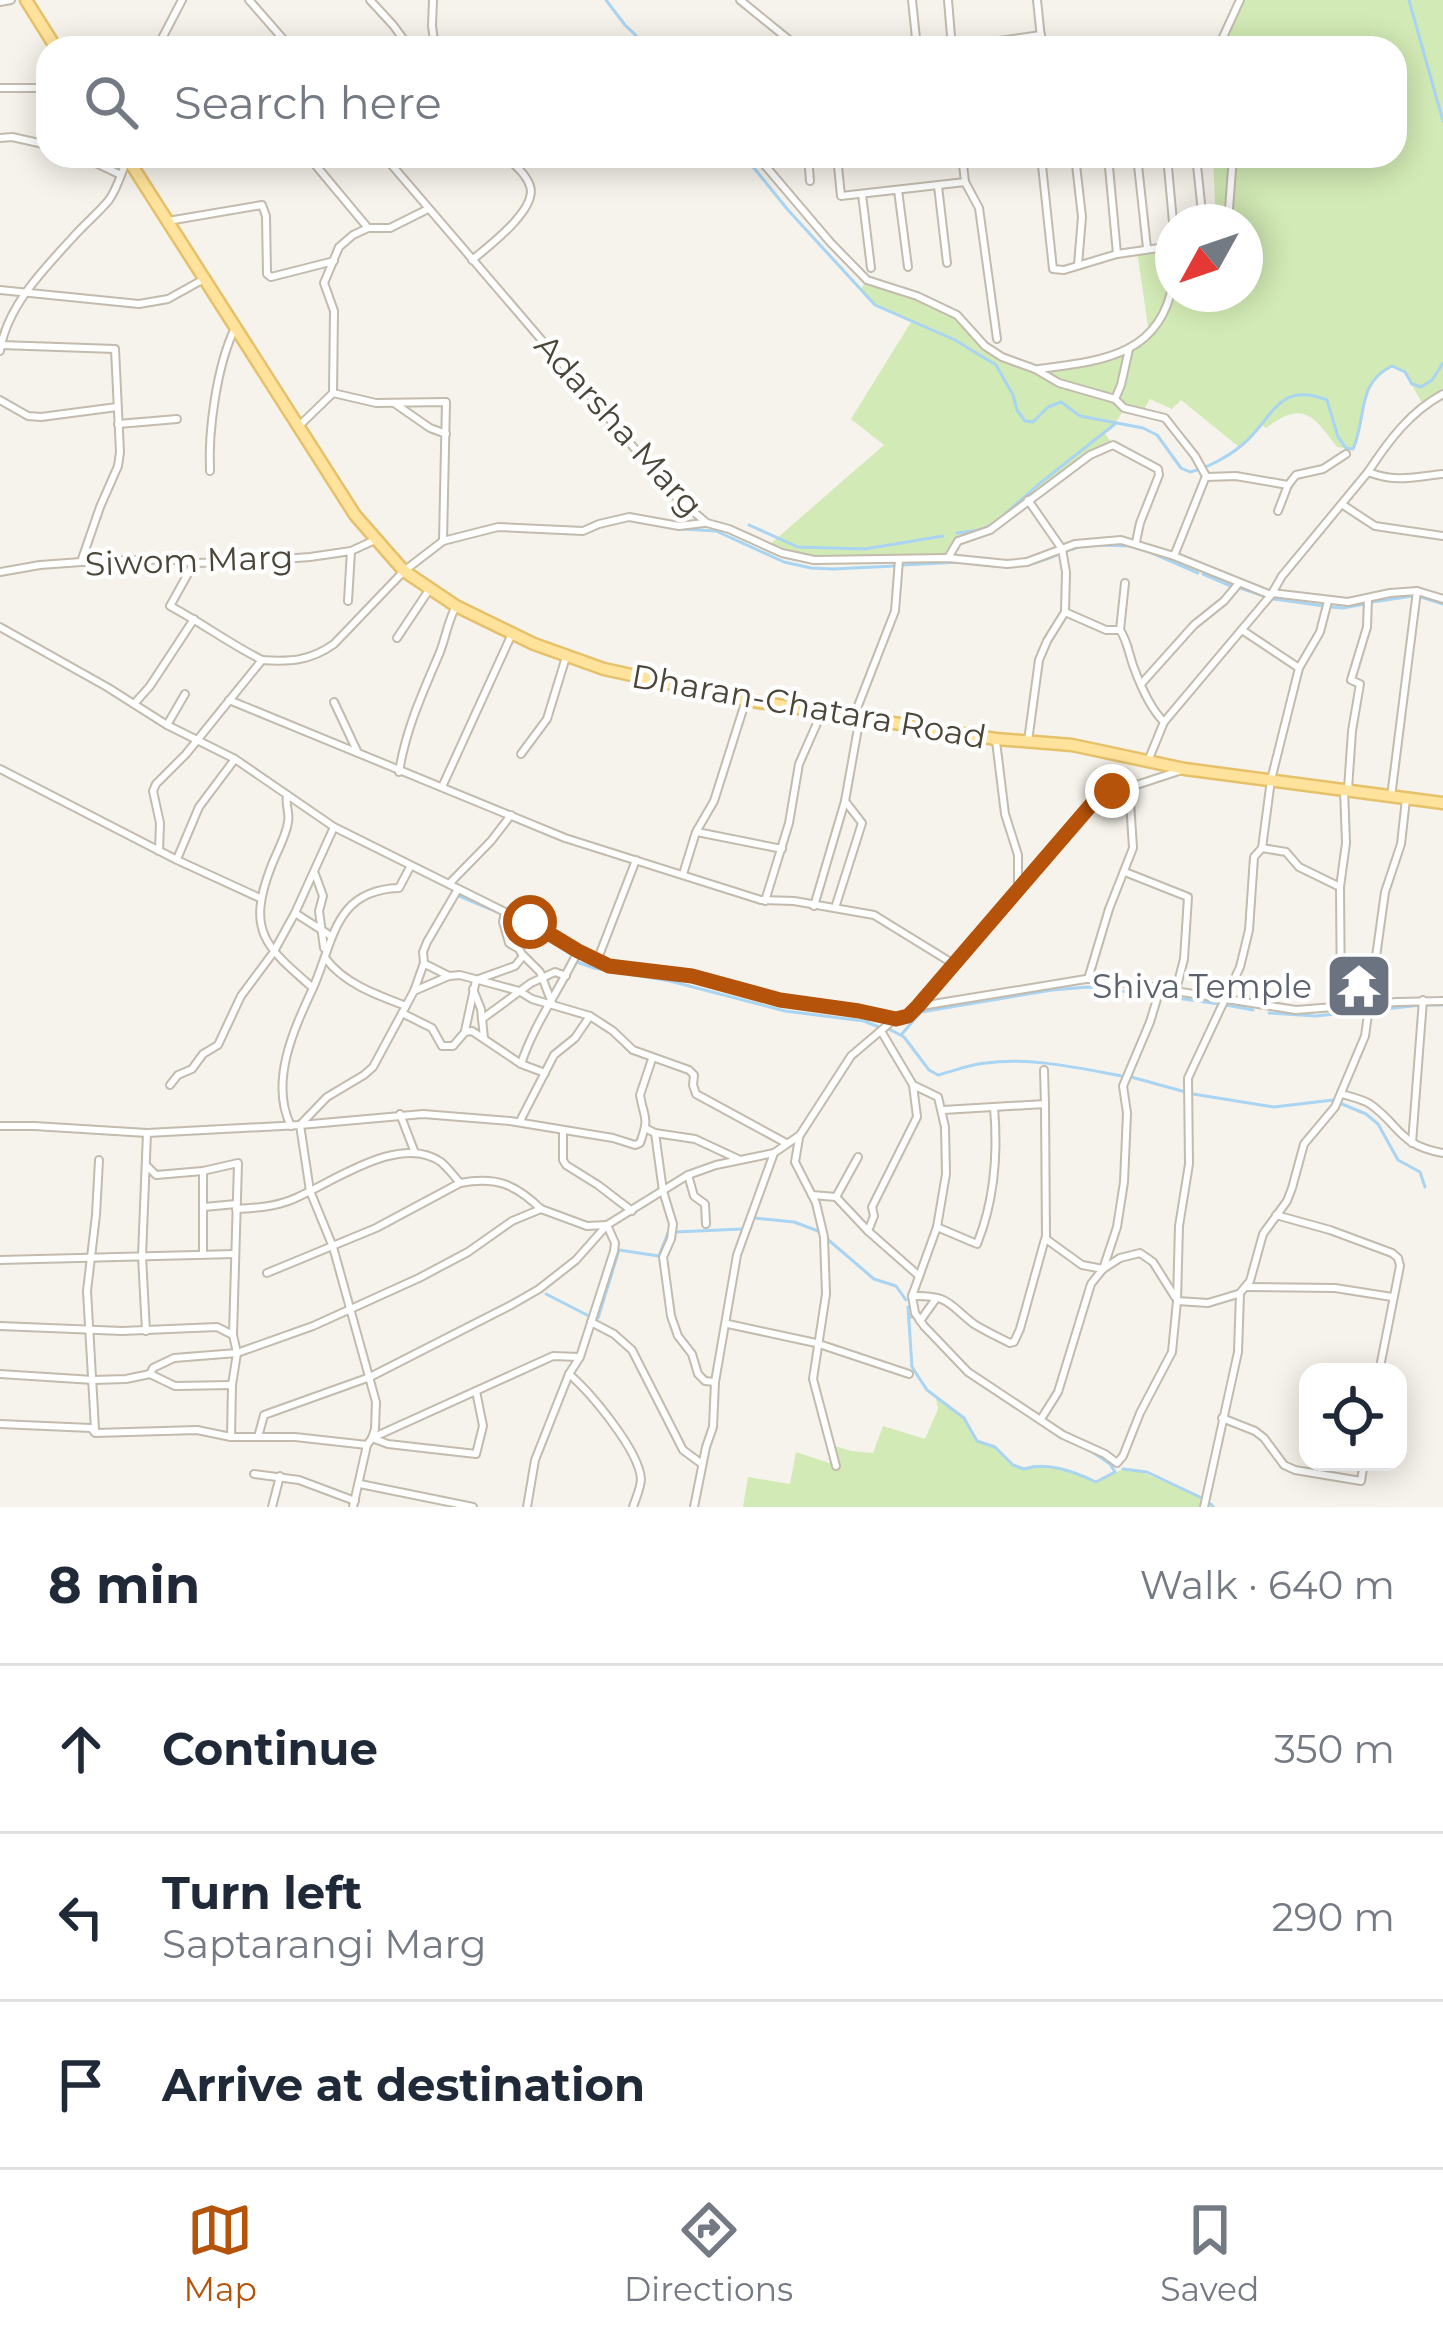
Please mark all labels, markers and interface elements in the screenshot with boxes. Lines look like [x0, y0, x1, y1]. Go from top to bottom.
search box [36, 36, 1407, 168]
icon: search [78, 69, 144, 135]
text: Search here [174, 75, 442, 130]
north arrow [1155, 204, 1263, 312]
street label: Adarsha Marg [527, 326, 711, 524]
street label: Siwom Marg [84, 536, 294, 584]
street label: Dharan-Chatara Road [629, 655, 989, 757]
route end [1085, 764, 1139, 818]
route start [503, 895, 557, 949]
temple icon: Shiva Temple [1324, 951, 1394, 1021]
place label: Shiva Temple [1092, 966, 1312, 1006]
map controls [1299, 1363, 1407, 1471]
button: locate [1299, 1363, 1407, 1471]
text: 8 min [48, 1554, 200, 1616]
text: Walk · 640 m [1140, 1561, 1395, 1609]
icon: ahead [48, 1716, 114, 1782]
text: Continue [162, 1721, 378, 1776]
text: 350 m [1274, 1725, 1395, 1773]
text: Turn left [162, 1865, 362, 1920]
icon: left [48, 1884, 114, 1950]
text: 290 m [1272, 1893, 1395, 1941]
text: Saptarangi Marg [162, 1920, 486, 1968]
icon: arrive [48, 2052, 114, 2118]
text: Arrive at destination [162, 2057, 645, 2112]
tab: Map [184, 2197, 257, 2309]
tab: Directions [624, 2197, 793, 2309]
tab: Saved [1160, 2197, 1259, 2309]

